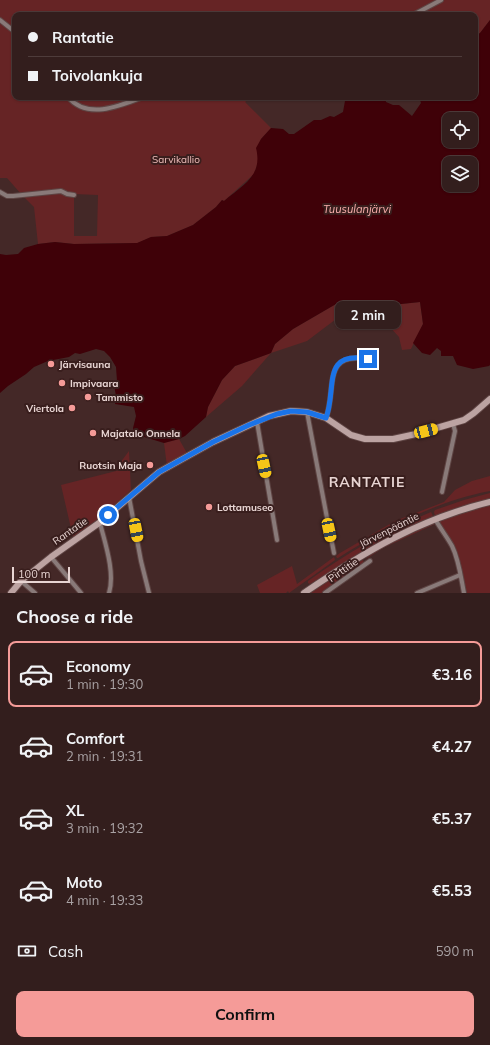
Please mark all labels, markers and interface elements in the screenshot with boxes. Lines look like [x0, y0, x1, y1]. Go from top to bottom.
text: Rantatie [52, 28, 114, 47]
text: Toivolankuja [52, 66, 143, 85]
map controls [442, 112, 478, 192]
button: locate [442, 112, 478, 148]
park label: Sarvikallio [152, 153, 200, 166]
button: layers [442, 156, 478, 192]
water label: Tuusulanjärvi [323, 202, 391, 216]
callout: 2 min [335, 301, 401, 329]
text: 2 min [351, 307, 385, 323]
route end [359, 350, 377, 368]
place label: Järvisauna [59, 358, 111, 371]
marker: Järvisauna [46, 359, 56, 369]
place label: Impivaara [70, 377, 118, 390]
marker: Impivaara [57, 378, 67, 388]
place label: Tammisto [96, 391, 143, 404]
marker: Tammisto [83, 392, 93, 402]
place label: Viertola [25, 402, 64, 415]
marker: Viertola [67, 403, 77, 413]
car [413, 422, 439, 440]
place label: Majatalo Onnela [101, 427, 180, 440]
marker: Majatalo Onnela [88, 428, 98, 438]
car [256, 453, 272, 479]
place label: Ruotsin Maja [79, 459, 142, 472]
marker: Ruotsin Maja [145, 460, 155, 470]
district label: RANTATIE [329, 473, 405, 491]
place label: Lottamuseo [217, 501, 273, 514]
marker: Lottamuseo [204, 502, 214, 512]
route start [99, 506, 117, 524]
street label: Järvenpääntie [357, 509, 421, 551]
street label: Rantatie [50, 514, 90, 548]
car [128, 517, 144, 543]
car [321, 517, 337, 543]
street label: Pirttitie [326, 555, 360, 585]
scale bar [12, 565, 70, 584]
text: 100 m [18, 567, 50, 581]
text: Choose a ride [16, 605, 133, 628]
icon: car [18, 656, 54, 692]
text: Economy [66, 657, 131, 676]
text: €3.16 [432, 665, 472, 684]
text: 1 min · 19:30 [66, 676, 143, 692]
icon: car [18, 728, 54, 764]
text: Comfort [66, 729, 124, 748]
text: €4.27 [432, 737, 472, 756]
text: 2 min · 19:31 [66, 748, 143, 764]
icon: car [18, 800, 54, 836]
text: XL [66, 801, 84, 820]
text: €5.37 [432, 809, 472, 828]
text: 3 min · 19:32 [66, 820, 143, 836]
icon: car [18, 872, 54, 908]
text: Moto [66, 873, 102, 892]
text: €5.53 [432, 881, 472, 900]
text: 4 min · 19:33 [66, 892, 143, 908]
icon: cash [16, 940, 38, 962]
text: Cash [48, 942, 83, 961]
text: 590 m [436, 943, 474, 959]
button: Confirm [16, 991, 474, 1037]

